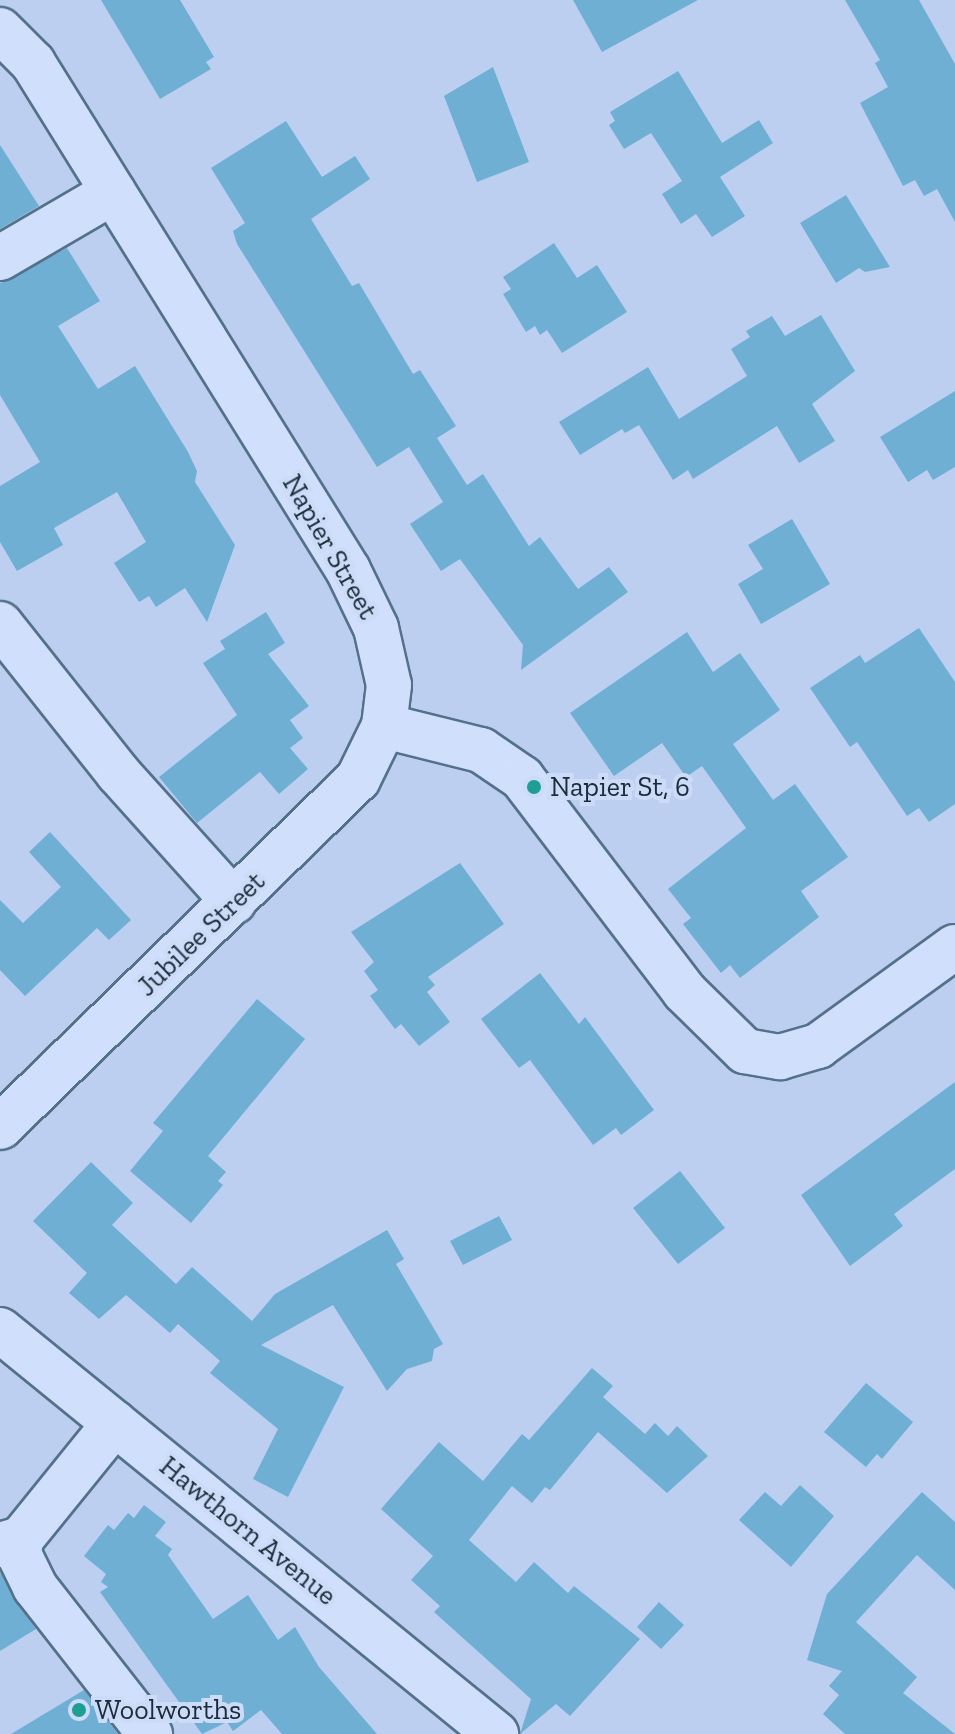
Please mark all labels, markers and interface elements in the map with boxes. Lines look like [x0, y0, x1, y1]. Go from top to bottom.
street label: Napier Street [275, 469, 385, 625]
place label: Napier St, 6 [550, 770, 690, 804]
marker: Napier St, 6 [525, 778, 543, 796]
street label: Jubilee Street [130, 865, 272, 1003]
street label: Hawthorn Avenue [152, 1449, 344, 1613]
place label: Woolworths [95, 1693, 241, 1727]
marker: Woolworths [70, 1701, 88, 1719]

